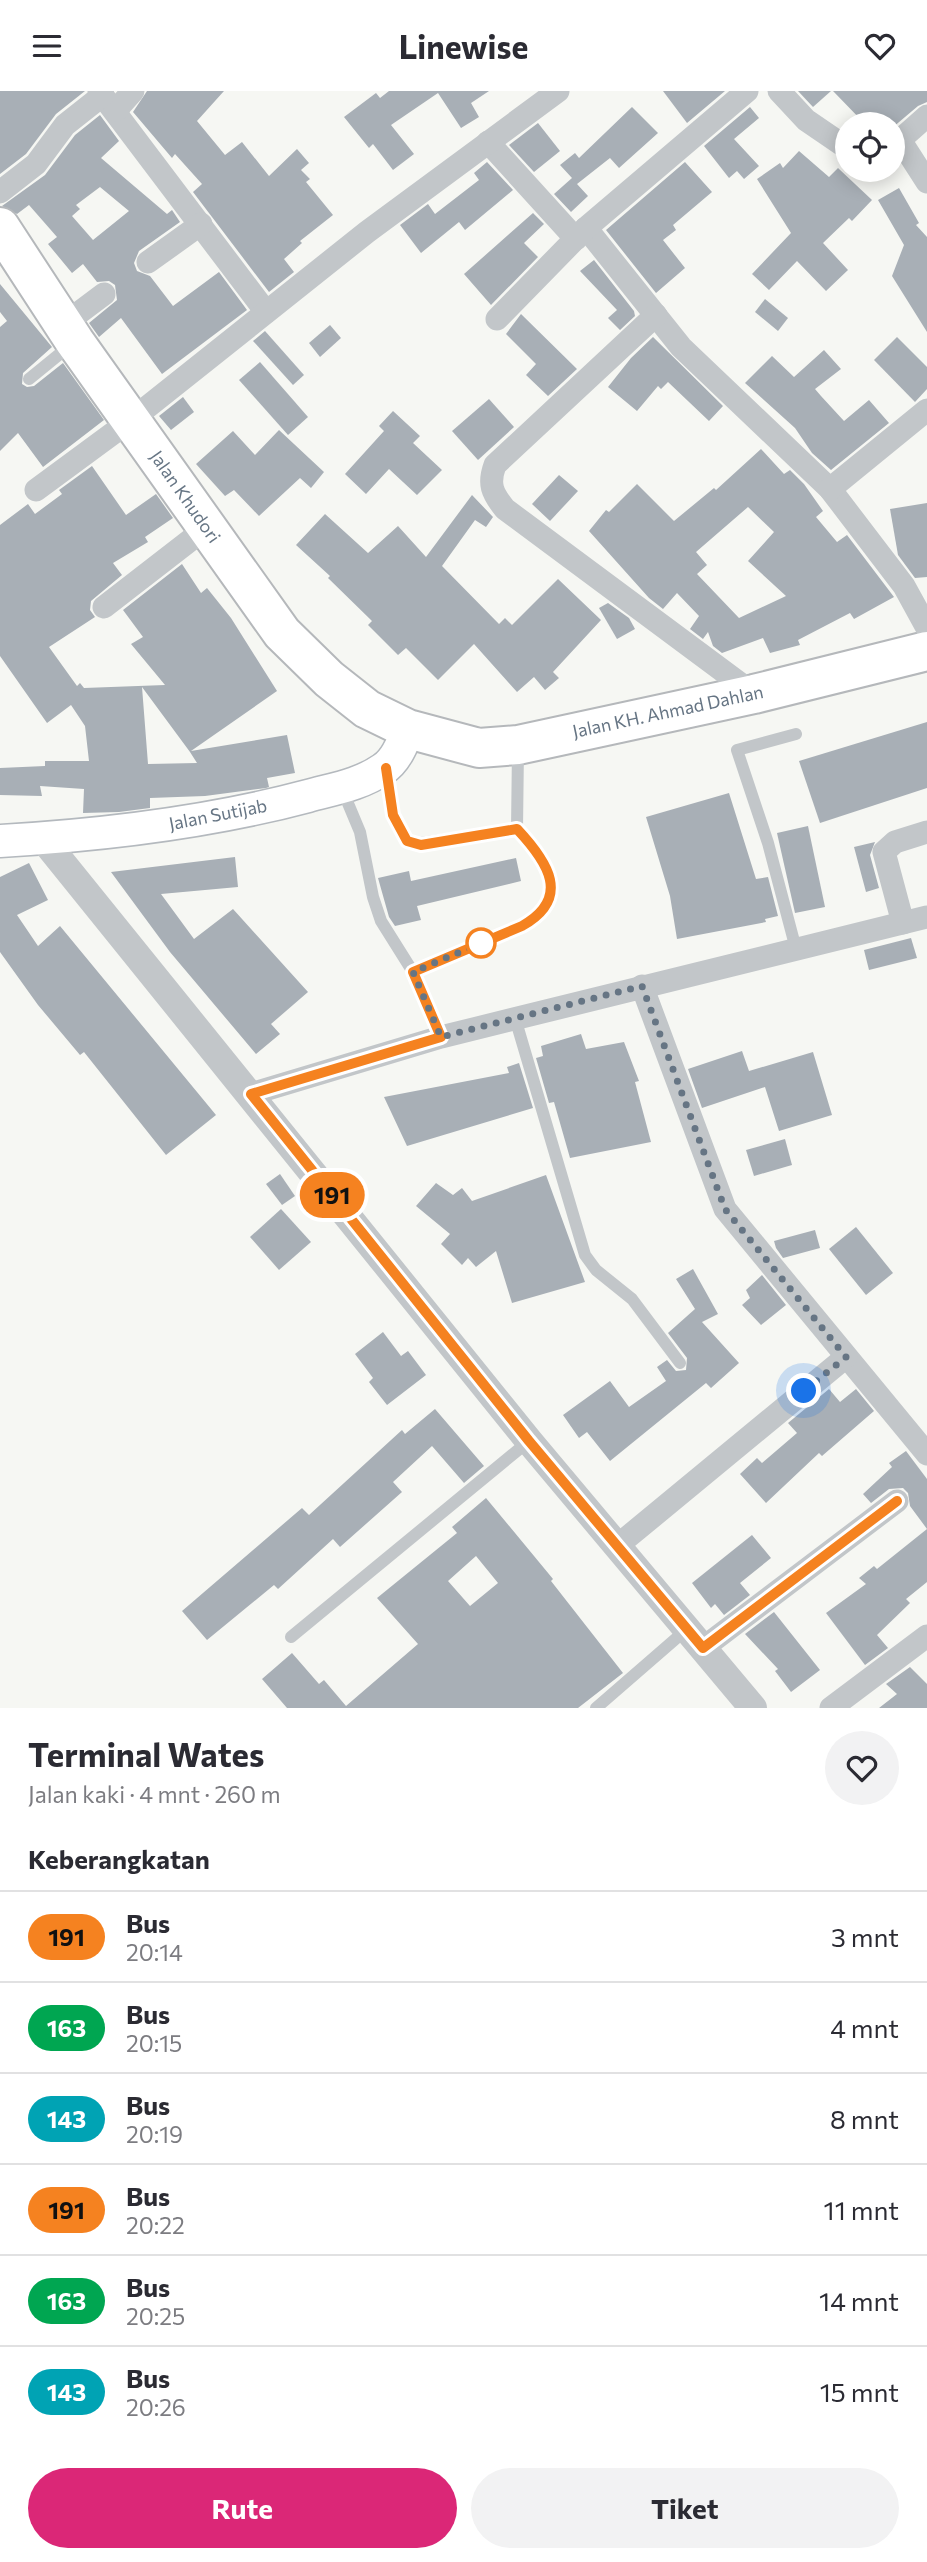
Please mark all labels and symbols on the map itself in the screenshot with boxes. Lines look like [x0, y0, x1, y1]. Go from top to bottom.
street label: Jalan Khudori [146, 446, 226, 547]
street label: Jalan KH. Ahmad Dahlan [570, 680, 765, 742]
street label: Jalan Sutijab [167, 794, 269, 834]
unlabelled marker [466, 928, 496, 958]
line badge: 191 [292, 1172, 372, 1218]
your location [786, 1373, 821, 1408]

